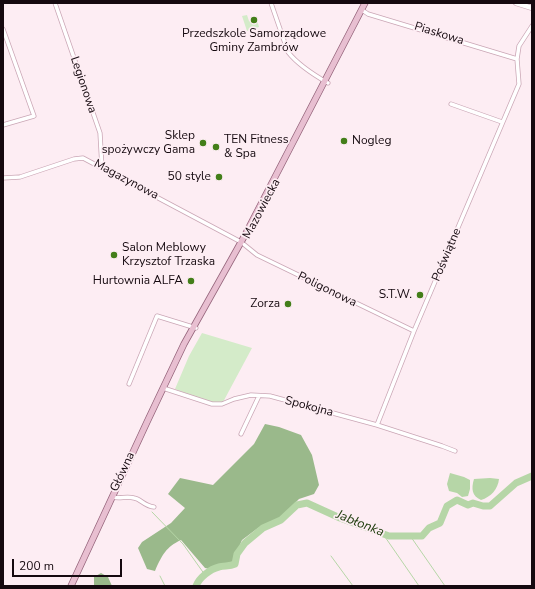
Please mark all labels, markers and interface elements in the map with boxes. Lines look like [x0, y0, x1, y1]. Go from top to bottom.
marker: Przedszkole Samorządowe Gminy Zambrów [249, 15, 259, 25]
street label: Piaskowa [412, 20, 466, 48]
place label: Przedszkole Samorządowe Gminy Zambrów [182, 27, 326, 55]
street label: Legionowa [67, 55, 99, 115]
place label: Sklep spożywczy Gama [102, 129, 195, 157]
place label: TEN Fitness & Spa [224, 133, 288, 161]
place label: Nogleg [352, 134, 391, 148]
marker: Nogleg [339, 136, 349, 146]
marker: Sklep spożywczy Gama [198, 138, 208, 148]
marker: TEN Fitness & Spa [211, 142, 221, 152]
street label: Magazynowa [91, 157, 161, 203]
place label: 50 style [167, 170, 211, 184]
marker: 50 style [214, 172, 224, 182]
street label: Mazowiecka [240, 177, 284, 241]
street label: Poświątne [429, 226, 465, 284]
place label: Salon Meblowy Krzysztof Trzaska [122, 241, 215, 269]
marker: Salon Meblowy Krzysztof Trzaska [109, 250, 119, 260]
street label: Poligonowa [295, 270, 359, 310]
place label: Hurtownia ALFA [93, 274, 183, 288]
marker: Hurtownia ALFA [186, 276, 196, 286]
place label: S.T.W. [379, 288, 412, 302]
marker: S.T.W. [415, 290, 425, 300]
place label: Zorza [250, 297, 280, 311]
marker: Zorza [283, 299, 293, 309]
street label: Spokojna [283, 394, 335, 420]
street label: Główna [108, 450, 138, 494]
water label: Jabłonka [334, 507, 386, 541]
scale bar [14, 551, 124, 577]
text: 200 m [19, 558, 54, 574]

